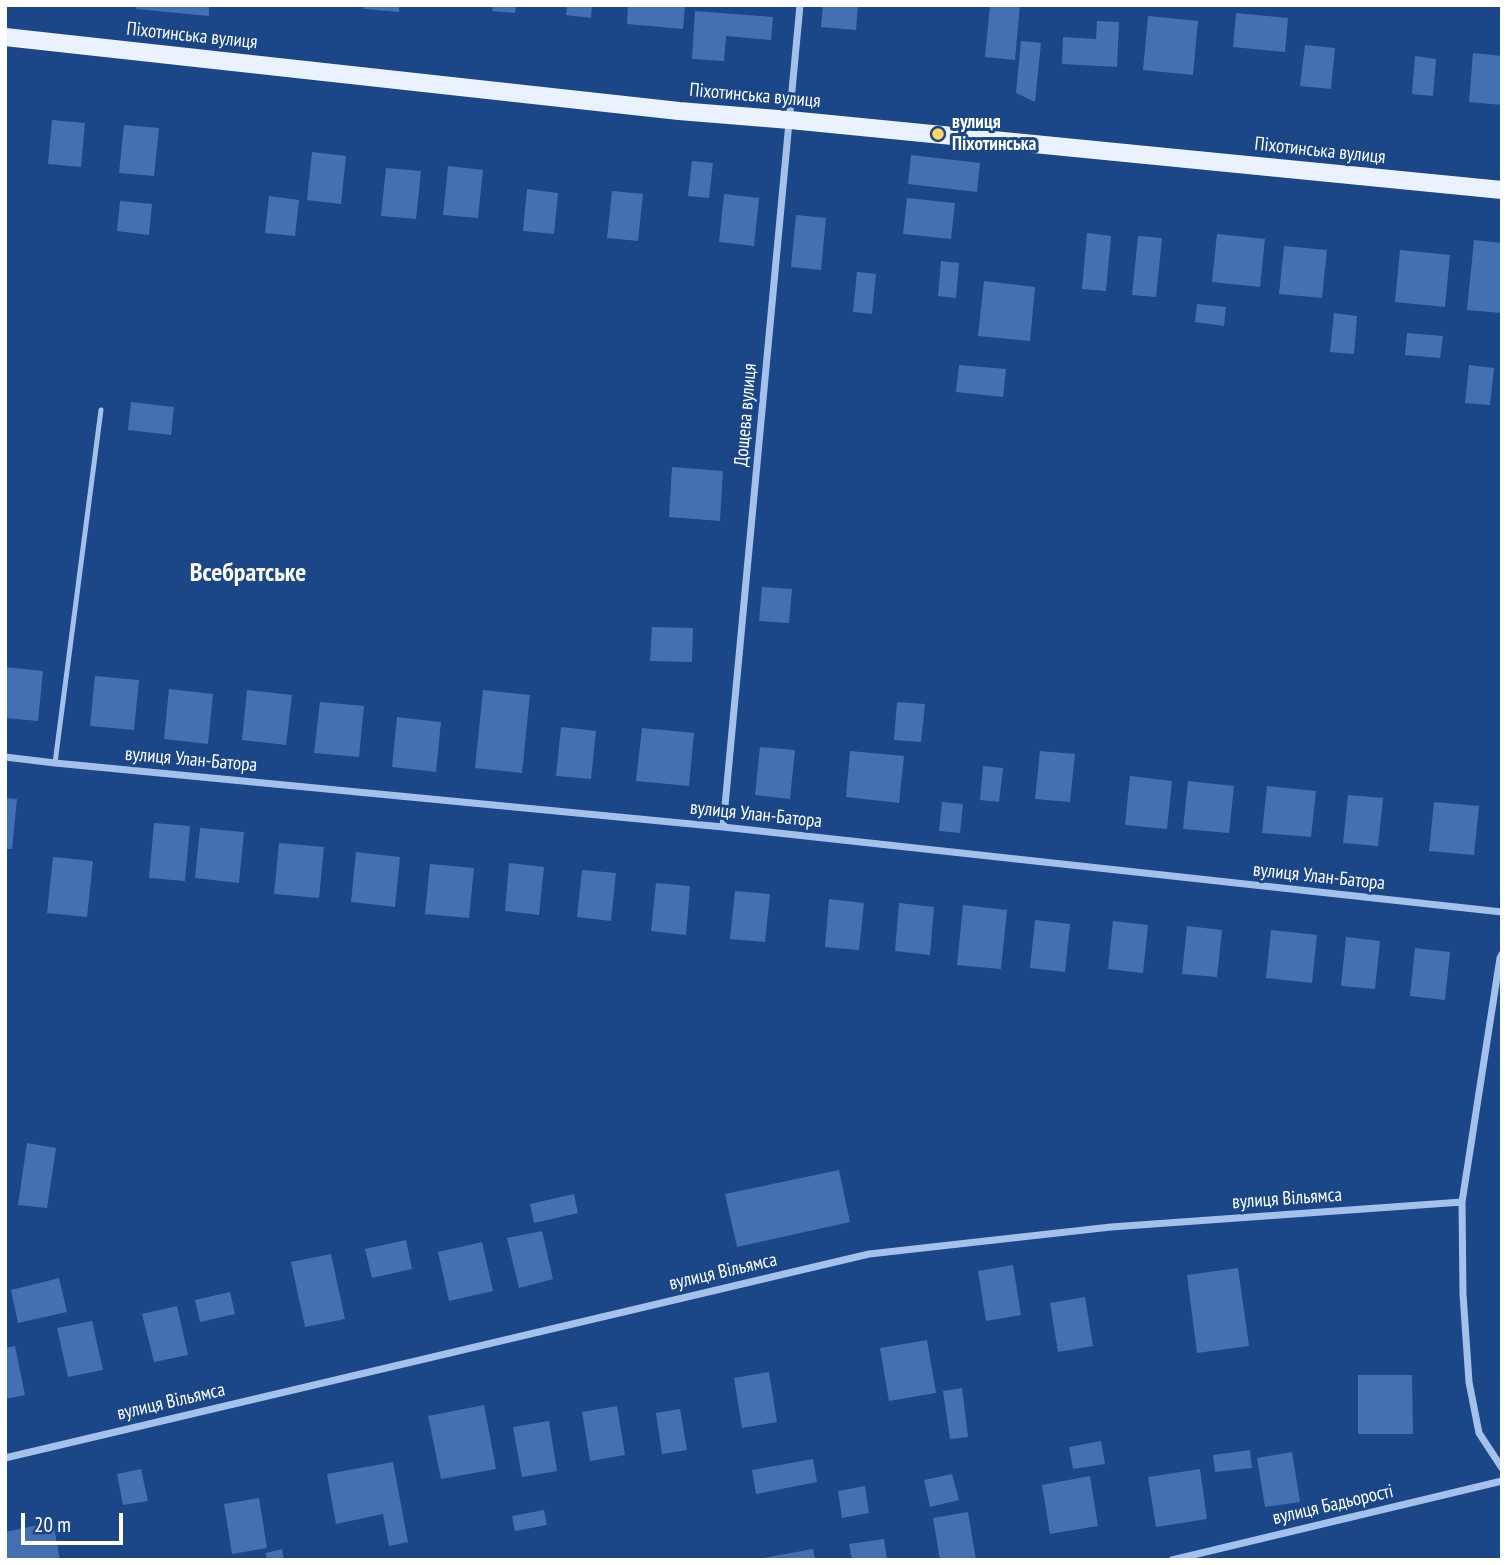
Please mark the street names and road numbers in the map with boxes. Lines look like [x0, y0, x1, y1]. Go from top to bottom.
street label: Піхотинська вулиця [125, 18, 259, 54]
street label: Піхотинська вулиця [688, 79, 822, 113]
street label: Піхотинська вулиця [1253, 133, 1387, 169]
street label: Дощева вулиця [730, 363, 762, 467]
street label: вулиця Улан-Батора [124, 743, 258, 777]
street label: вулиця Улан-Батора [689, 797, 823, 833]
street label: вулиця Улан-Батора [1252, 859, 1386, 895]
street label: вулиця Вільямса [1231, 1184, 1343, 1214]
street label: вулиця Вільямса [667, 1249, 779, 1295]
street label: вулиця Вільямса [115, 1379, 227, 1425]
street label: вулиця Бадьорості [1270, 1480, 1396, 1530]

